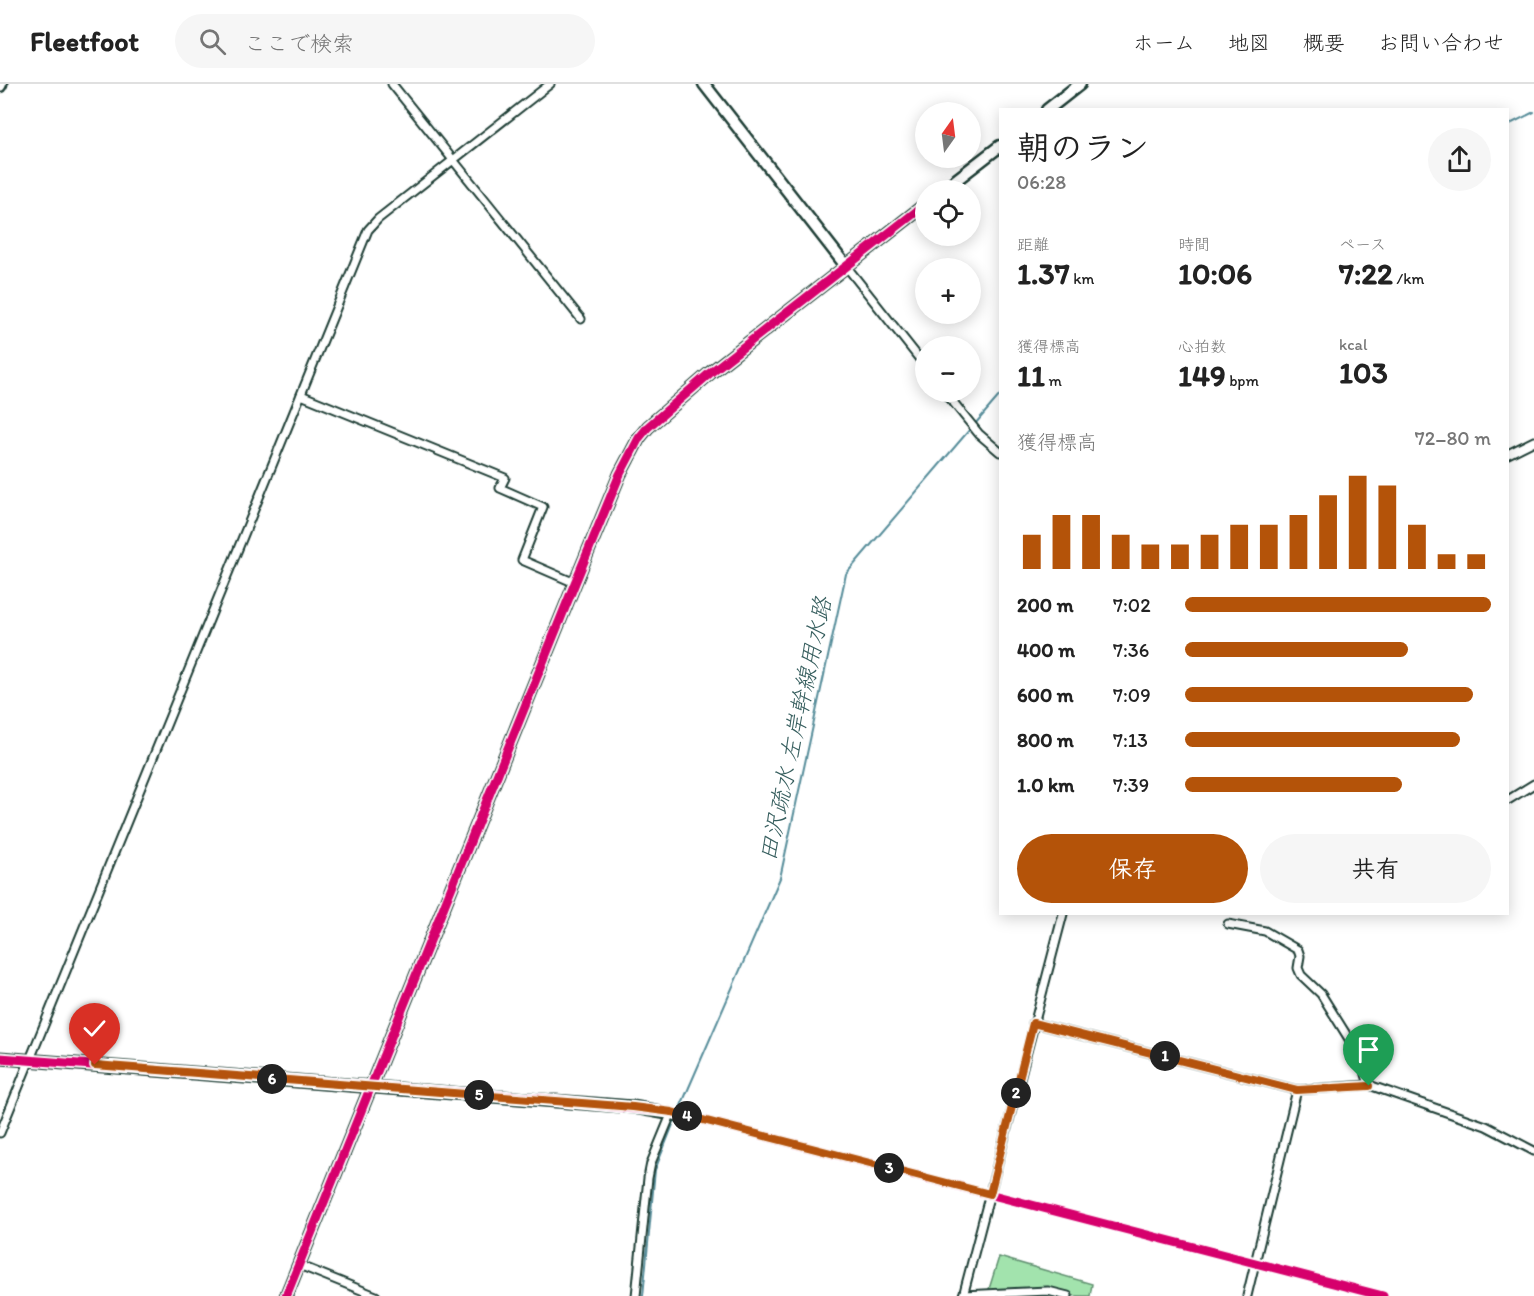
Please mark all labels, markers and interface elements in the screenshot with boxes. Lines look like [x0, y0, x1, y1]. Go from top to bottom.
search box [175, 14, 595, 68]
text: Fleetfoot [30, 24, 139, 58]
icon: search [196, 25, 229, 58]
text: ここで検索 [244, 30, 354, 57]
text: ホーム [1133, 30, 1195, 55]
text: 地図 [1228, 30, 1270, 55]
text: 概要 [1303, 30, 1345, 55]
text: お問い合わせ [1378, 30, 1504, 55]
north arrow [915, 102, 981, 168]
map controls [915, 102, 981, 402]
text: 朝のラン [1017, 128, 1149, 167]
button: share [1428, 128, 1491, 191]
text: 06:28 [1017, 170, 1066, 194]
button: locate [915, 180, 981, 246]
text: 距離 [1017, 235, 1049, 254]
text: 時間 [1178, 235, 1210, 254]
text: ペース [1339, 235, 1386, 254]
text: 1.37 [1017, 255, 1070, 292]
text: 10:06 [1178, 255, 1252, 292]
text: 7:22 [1339, 255, 1393, 292]
button: + [915, 258, 981, 324]
text: km [1070, 269, 1094, 288]
text: /km [1393, 269, 1424, 288]
text: kcal [1339, 335, 1367, 354]
button: − [915, 336, 981, 402]
text: 獲得標高 [1017, 337, 1081, 356]
text: 心拍数 [1178, 337, 1226, 356]
text: 103 [1339, 354, 1388, 391]
text: 11 [1017, 357, 1045, 394]
text: 149 [1178, 357, 1226, 394]
text: m [1045, 371, 1062, 390]
text: bpm [1226, 371, 1259, 390]
text: 72–80 m [1415, 426, 1491, 450]
text: 獲得標高 [1017, 430, 1097, 454]
water label: 田沢疏水 左岸幹線用水路 [753, 592, 838, 864]
text: 200 m [1017, 593, 1073, 617]
text: 7:02 [1113, 593, 1151, 617]
text: 400 m [1017, 638, 1075, 662]
text: 7:36 [1113, 638, 1149, 662]
text: 600 m [1017, 683, 1074, 707]
text: 7:09 [1113, 683, 1151, 707]
text: 800 m [1017, 728, 1074, 752]
text: 7:13 [1113, 728, 1148, 752]
text: 1.0 km [1017, 773, 1074, 797]
text: 7:39 [1113, 773, 1149, 797]
button: 保存 [1017, 834, 1248, 903]
button: 共有 [1260, 834, 1491, 903]
pin [69, 1003, 120, 1065]
icon: check [78, 1012, 111, 1045]
pin [1343, 1024, 1394, 1086]
icon: arrive [1352, 1033, 1385, 1066]
pin: 1 [1150, 1041, 1180, 1071]
text: 1 [1161, 1046, 1169, 1065]
pin: 6 [257, 1064, 287, 1094]
text: 6 [268, 1069, 276, 1088]
pin: 2 [1001, 1078, 1031, 1108]
pin: 5 [464, 1080, 494, 1110]
text: 2 [1012, 1083, 1020, 1102]
text: 5 [475, 1085, 483, 1104]
pin: 4 [672, 1101, 702, 1131]
text: 4 [682, 1106, 692, 1125]
pin: 3 [874, 1153, 904, 1183]
text: 3 [885, 1158, 893, 1177]

